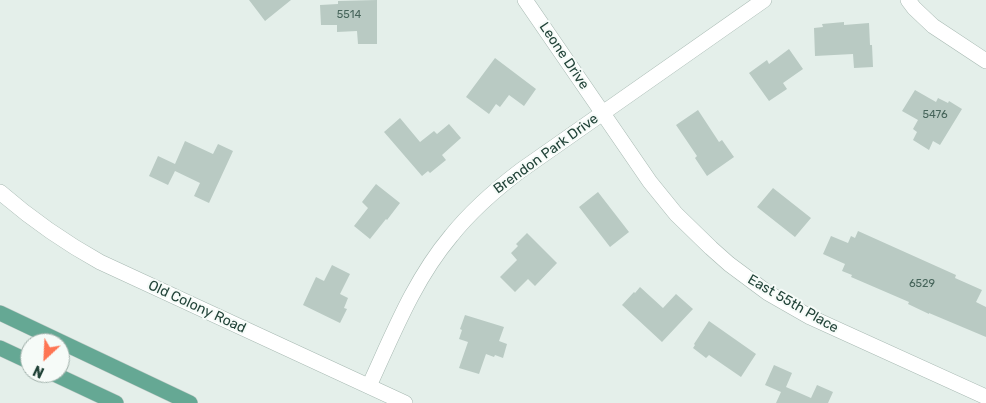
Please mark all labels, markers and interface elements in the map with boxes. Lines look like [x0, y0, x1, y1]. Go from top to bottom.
house number: 5514 [337, 8, 361, 22]
street label: Leone Drive [535, 19, 593, 93]
house number: 5476 [922, 108, 948, 122]
street label: Brendon Park Drive [490, 110, 602, 198]
street label: East 55th Place [745, 271, 841, 337]
street label: Old Colony Road [145, 277, 249, 337]
house number: 6529 [909, 277, 935, 291]
north arrow [20, 333, 70, 383]
text: N [31, 361, 47, 381]

